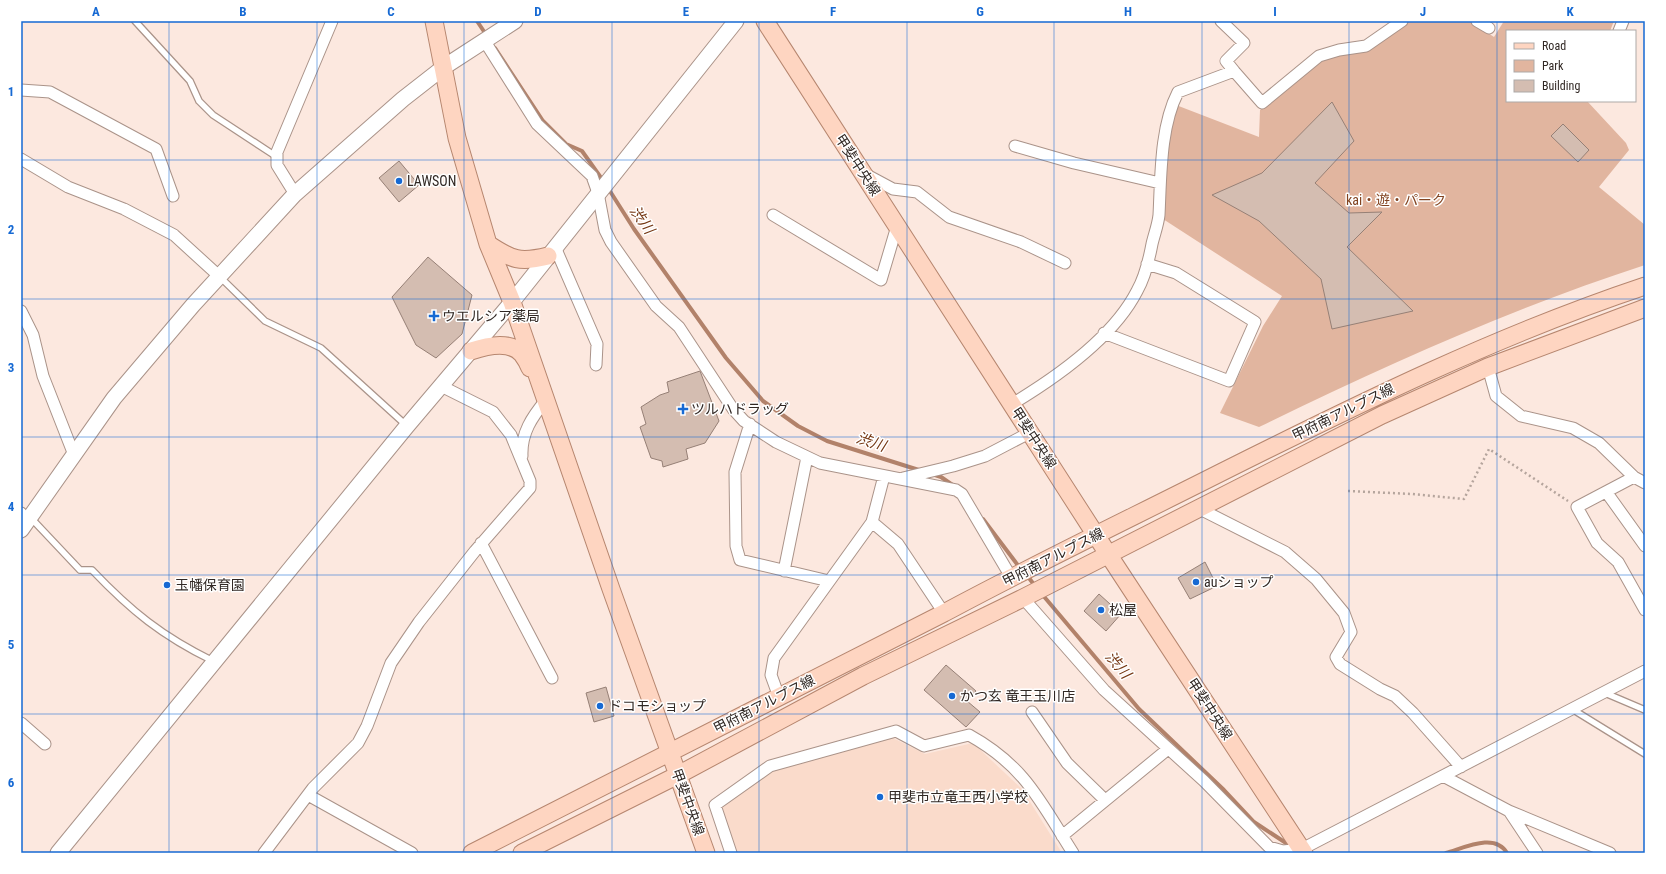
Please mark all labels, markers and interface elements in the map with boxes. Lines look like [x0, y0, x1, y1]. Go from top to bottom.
text: A [92, 4, 100, 19]
text: B [239, 4, 247, 19]
text: C [387, 4, 395, 19]
text: D [534, 4, 542, 19]
text: E [683, 4, 690, 19]
text: F [830, 4, 836, 19]
text: G [976, 4, 984, 19]
text: H [1124, 4, 1132, 19]
text: I [1273, 4, 1277, 19]
text: J [1420, 4, 1426, 19]
text: K [1566, 4, 1574, 19]
legend [1506, 30, 1636, 102]
text: Road [1542, 39, 1566, 53]
text: Park [1542, 59, 1564, 73]
text: Building [1542, 79, 1580, 93]
text: 1 [8, 84, 14, 99]
street label: 甲斐中央線 [832, 131, 884, 199]
place label: LAWSON [407, 173, 456, 189]
marker: LAWSON [394, 176, 404, 186]
park label: kai・遊・パーク [1346, 192, 1446, 208]
water label: 渋川 [626, 203, 659, 239]
text: 2 [8, 222, 15, 237]
place label: ウエルシア薬局 [442, 308, 540, 324]
marker: ウエルシア薬局 [429, 311, 439, 321]
text: 3 [8, 360, 14, 375]
street label: 甲府南アルプス線 [1289, 380, 1397, 444]
place label: ツルハドラッグ [691, 401, 789, 417]
marker: ツルハドラッグ [678, 404, 688, 414]
street label: 甲斐中央線 [1008, 404, 1060, 472]
water label: 渋川 [854, 429, 890, 456]
text: 4 [8, 499, 15, 514]
street label: 甲府南アルプス線 [1000, 524, 1106, 590]
place label: auショップ [1204, 574, 1273, 590]
place label: 玉幡保育園 [175, 577, 245, 593]
marker: auショップ [1191, 577, 1201, 587]
marker: 玉幡保育園 [162, 580, 172, 590]
place label: 松屋 [1109, 602, 1137, 618]
marker: 松屋 [1096, 605, 1106, 615]
text: 5 [8, 637, 15, 652]
water label: 渋川 [1101, 648, 1136, 684]
street label: 甲府南アルプス線 [711, 671, 817, 737]
street label: 甲斐中央線 [1184, 675, 1236, 743]
place label: かつ玄 竜王玉川店 [960, 688, 1075, 704]
marker: かつ玄 竜王玉川店 [947, 691, 957, 701]
place label: ドコモショップ [608, 698, 706, 714]
marker: ドコモショップ [595, 701, 605, 711]
street label: 甲斐中央線 [669, 766, 707, 838]
text: 6 [8, 775, 15, 790]
place label: 甲斐市立竜王西小学校 [888, 789, 1028, 805]
marker: 甲斐市立竜王西小学校 [875, 792, 885, 802]

